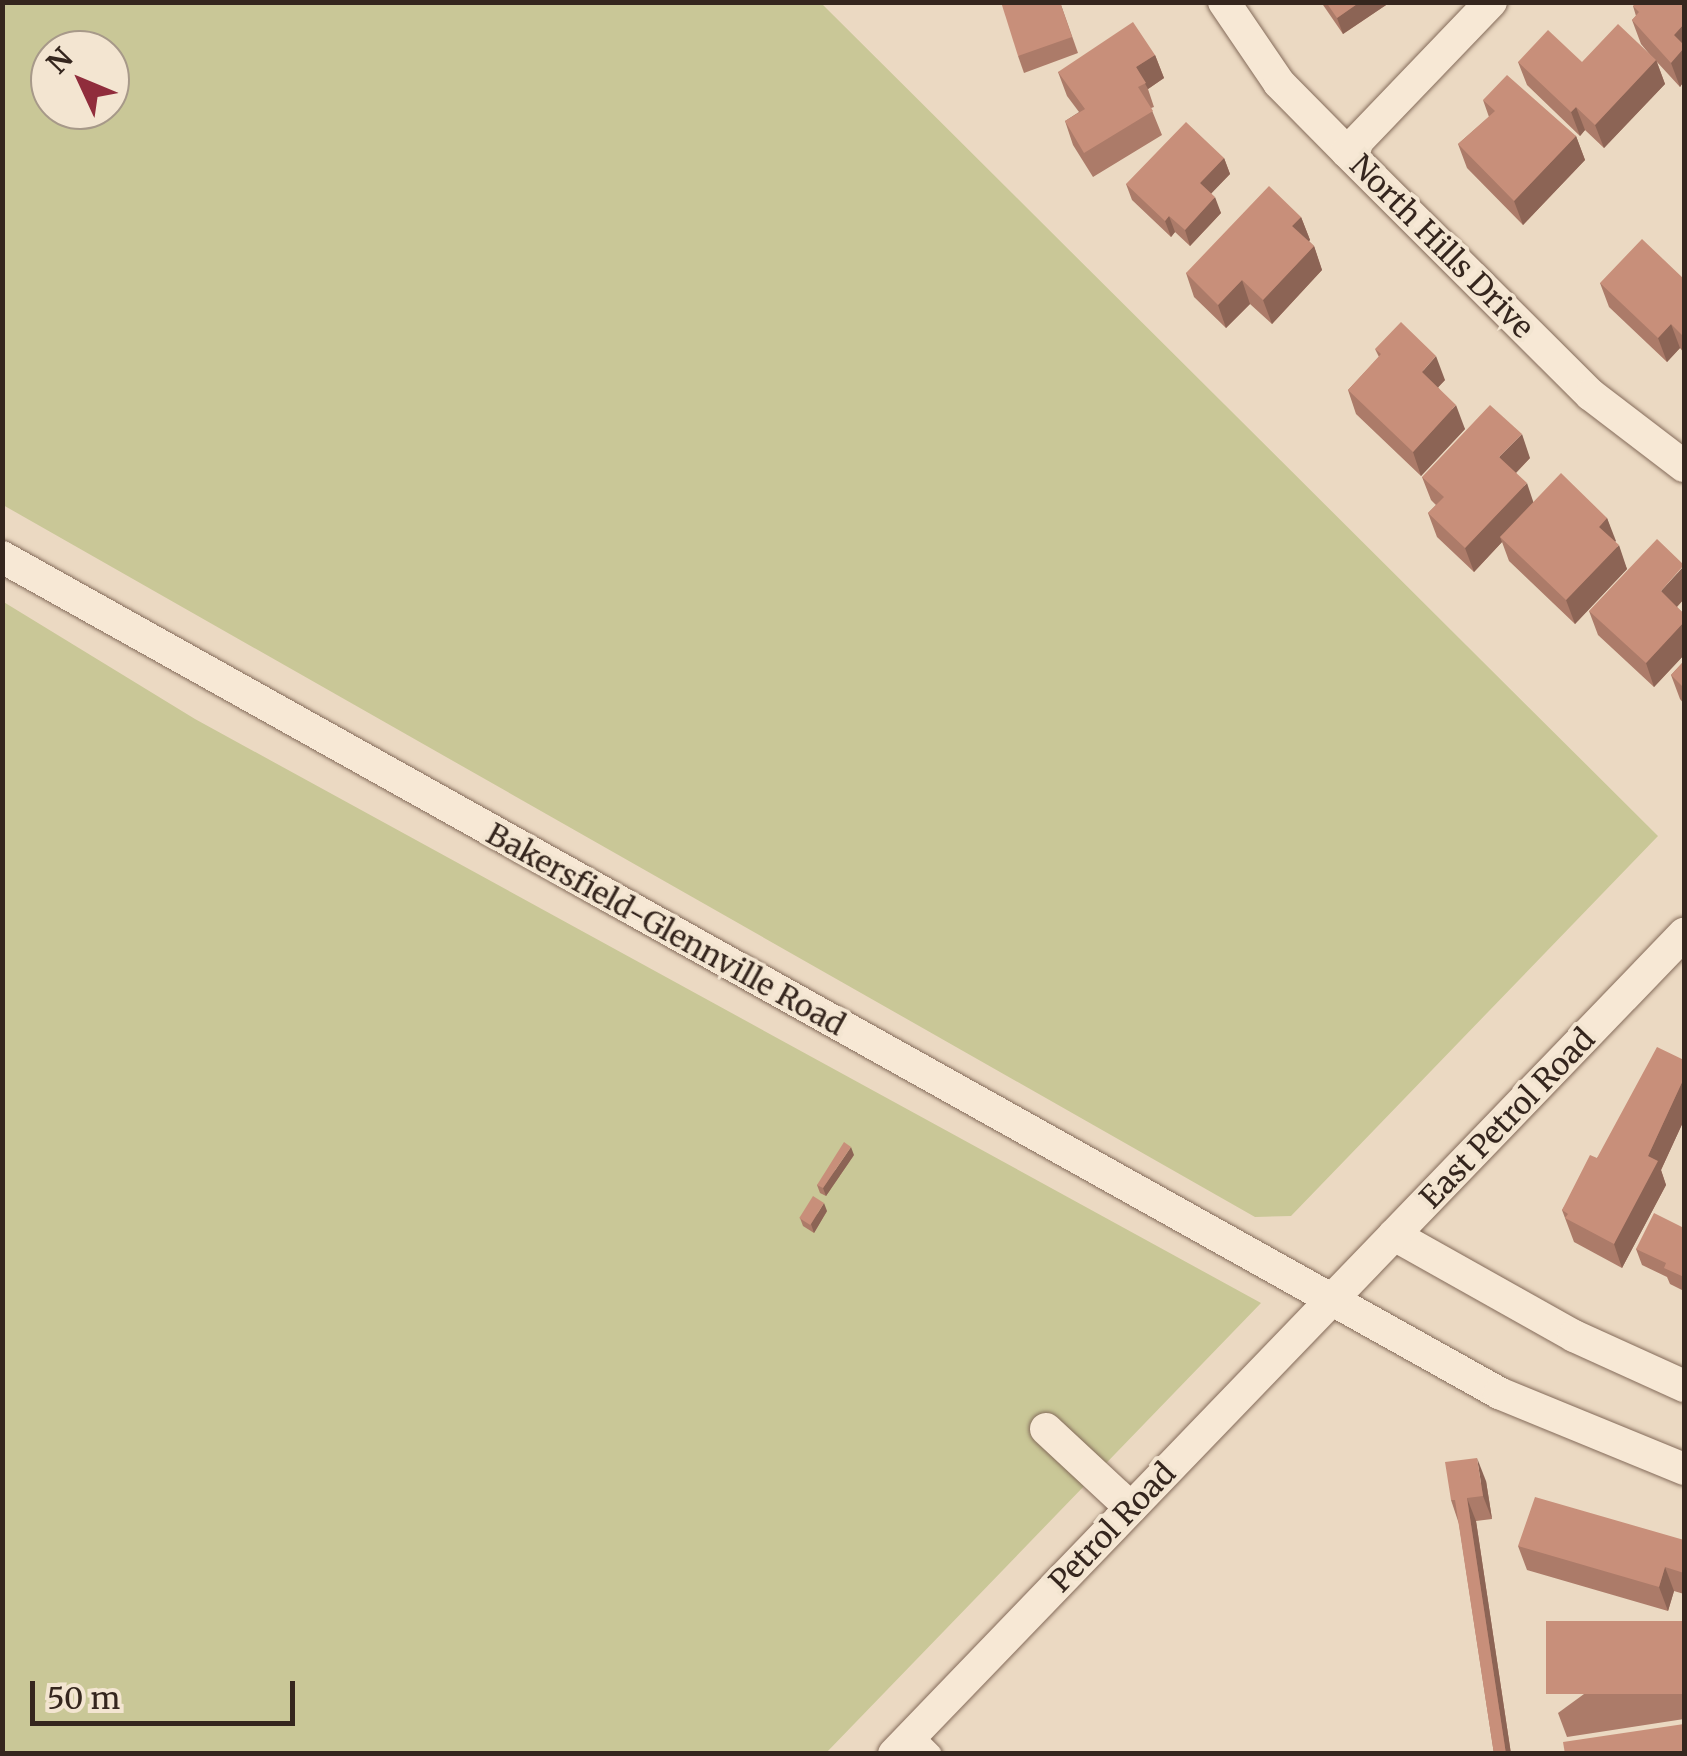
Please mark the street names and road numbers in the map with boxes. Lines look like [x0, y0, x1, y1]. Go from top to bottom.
street label: North Hills Drive [1343, 147, 1541, 345]
street label: Bakersfield-Glennville Road [480, 815, 852, 1043]
street label: East Petrol Road [1412, 1021, 1602, 1215]
street label: Petrol Road [1042, 1455, 1182, 1599]

